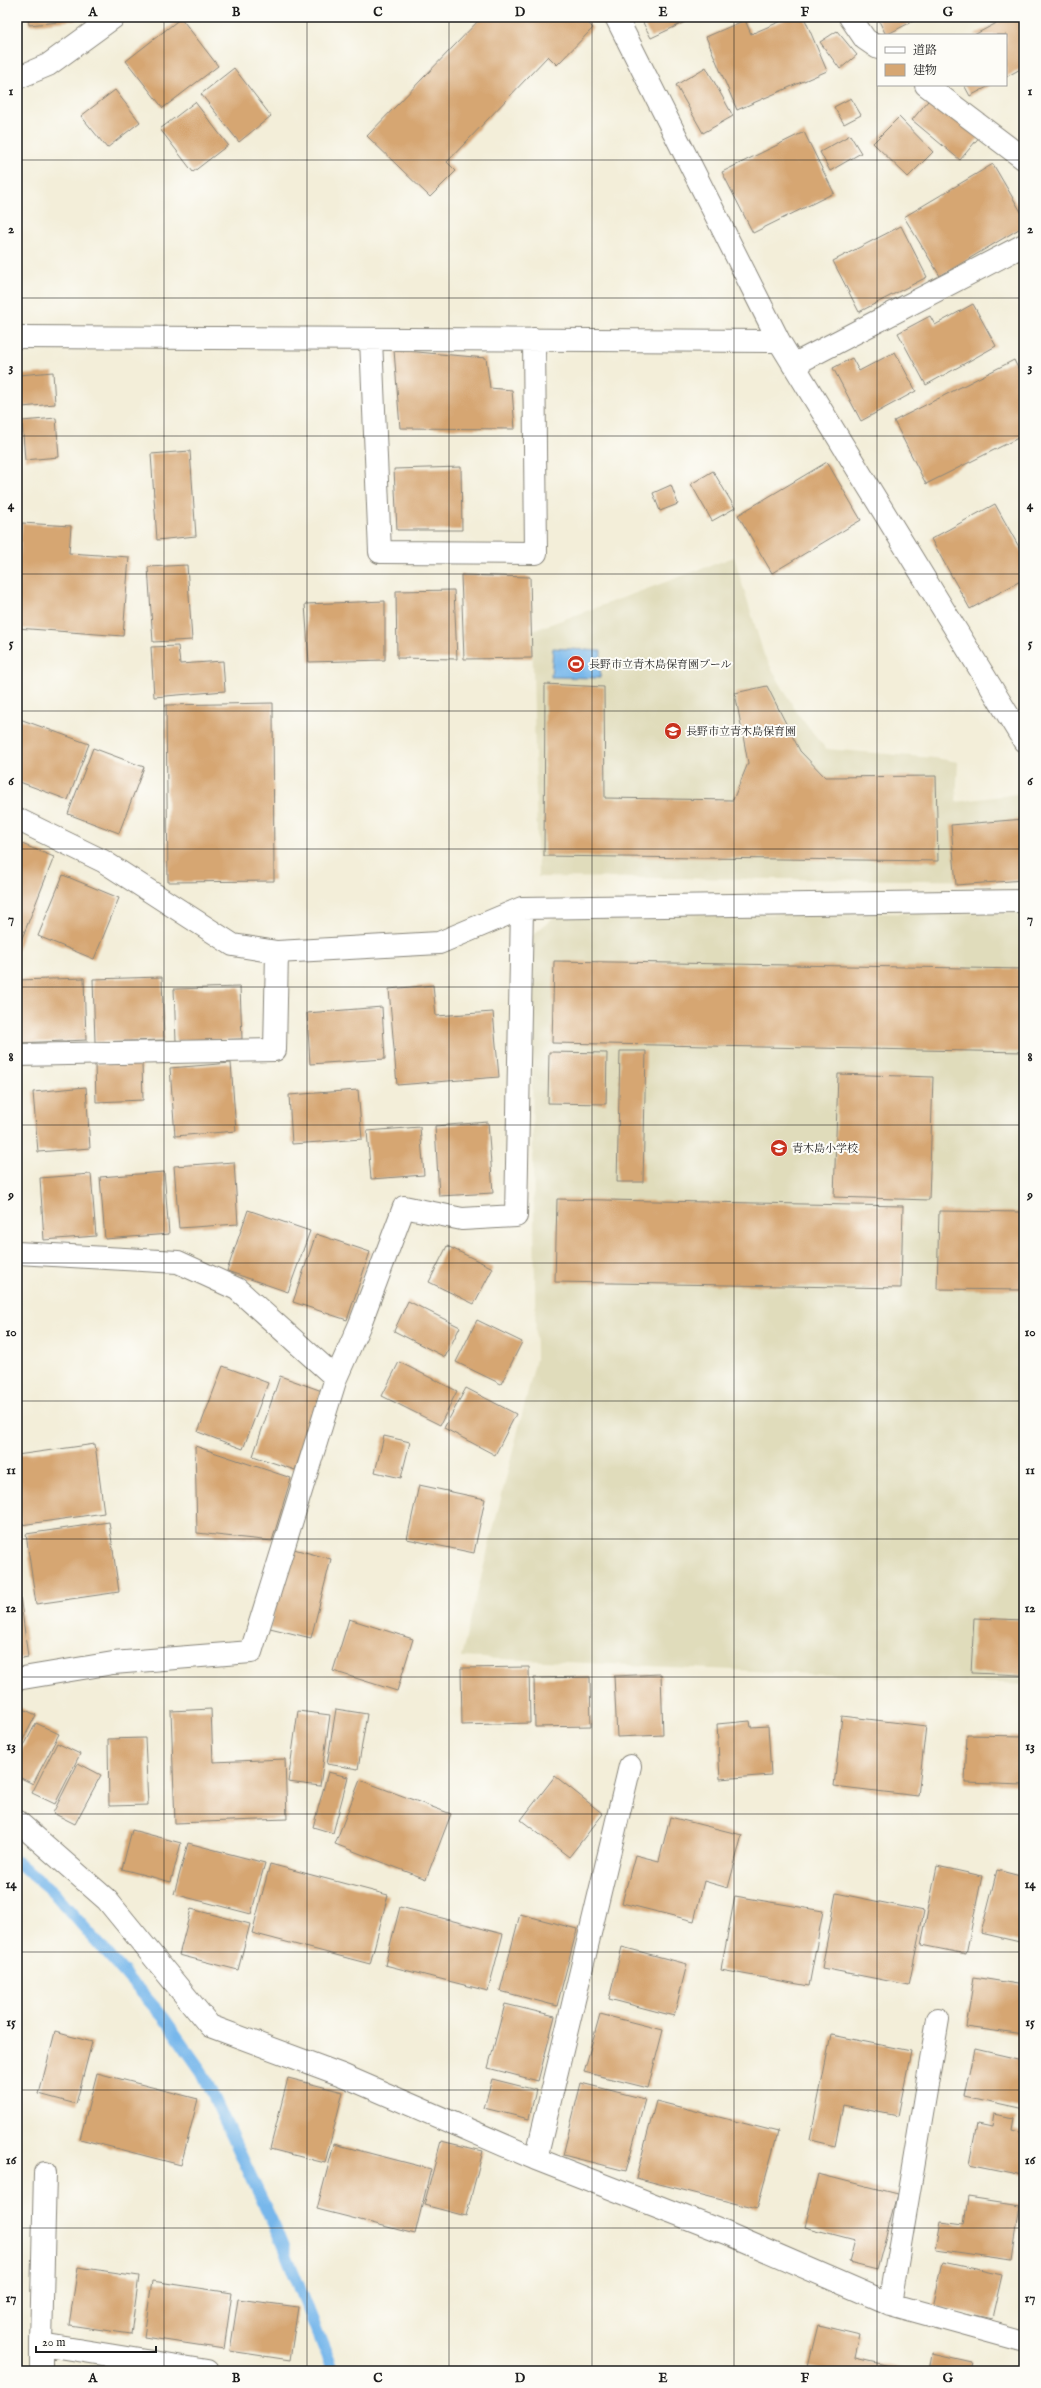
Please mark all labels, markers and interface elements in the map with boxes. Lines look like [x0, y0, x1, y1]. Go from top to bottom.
text: A [88, 4, 99, 21]
text: B [232, 4, 241, 21]
text: C [373, 4, 383, 21]
text: D [515, 4, 526, 21]
text: E [658, 4, 668, 21]
text: F [801, 4, 810, 21]
text: G [943, 4, 954, 21]
legend [877, 34, 1007, 86]
text: 道路 [913, 43, 937, 58]
text: 建物 [913, 63, 937, 78]
text: 1 [9, 83, 14, 100]
text: 1 [1028, 83, 1033, 100]
text: 2 [8, 221, 14, 238]
text: 2 [1027, 221, 1033, 238]
text: 3 [9, 359, 14, 376]
text: 3 [1028, 359, 1033, 376]
text: 4 [8, 497, 15, 514]
text: 4 [1027, 497, 1034, 514]
text: 5 [9, 635, 14, 652]
text: 5 [1028, 635, 1033, 652]
sports icon: 長野市立青木島保育園プール [566, 654, 586, 674]
place label: 長野市立青木島保育園プール [589, 658, 731, 672]
school or university icon: 長野市立青木島保育園 [663, 721, 683, 741]
place label: 長野市立青木島保育園 [686, 725, 796, 739]
text: 6 [8, 773, 14, 790]
text: 6 [1027, 773, 1033, 790]
text: 7 [8, 911, 14, 928]
text: 7 [1027, 911, 1033, 928]
text: 8 [8, 1049, 14, 1066]
text: 8 [1027, 1049, 1033, 1066]
school or university icon: 青木島小学校 [769, 1138, 789, 1158]
place label: 青木島小学校 [792, 1142, 858, 1156]
text: 9 [7, 1187, 14, 1204]
text: 9 [1026, 1187, 1033, 1204]
text: 10 [5, 1324, 17, 1341]
text: 10 [1024, 1324, 1036, 1341]
text: 11 [6, 1462, 16, 1479]
text: 11 [1025, 1462, 1035, 1479]
text: 12 [6, 1600, 16, 1617]
text: 12 [1025, 1600, 1035, 1617]
text: 13 [6, 1738, 16, 1755]
text: 13 [1025, 1738, 1035, 1755]
text: 14 [5, 1876, 17, 1893]
text: 14 [1024, 1876, 1036, 1893]
text: 15 [6, 2014, 16, 2031]
text: 15 [1025, 2014, 1035, 2031]
text: 16 [6, 2152, 17, 2169]
text: 16 [1025, 2152, 1036, 2169]
text: 17 [6, 2290, 16, 2307]
text: 17 [1025, 2290, 1035, 2307]
scale bar [36, 2328, 156, 2354]
text: 20 m [42, 2335, 65, 2350]
text: A [88, 2370, 99, 2387]
text: B [232, 2370, 241, 2387]
text: C [373, 2370, 383, 2387]
text: D [515, 2370, 526, 2387]
text: E [658, 2370, 668, 2387]
text: F [801, 2370, 810, 2387]
text: G [943, 2370, 954, 2387]

